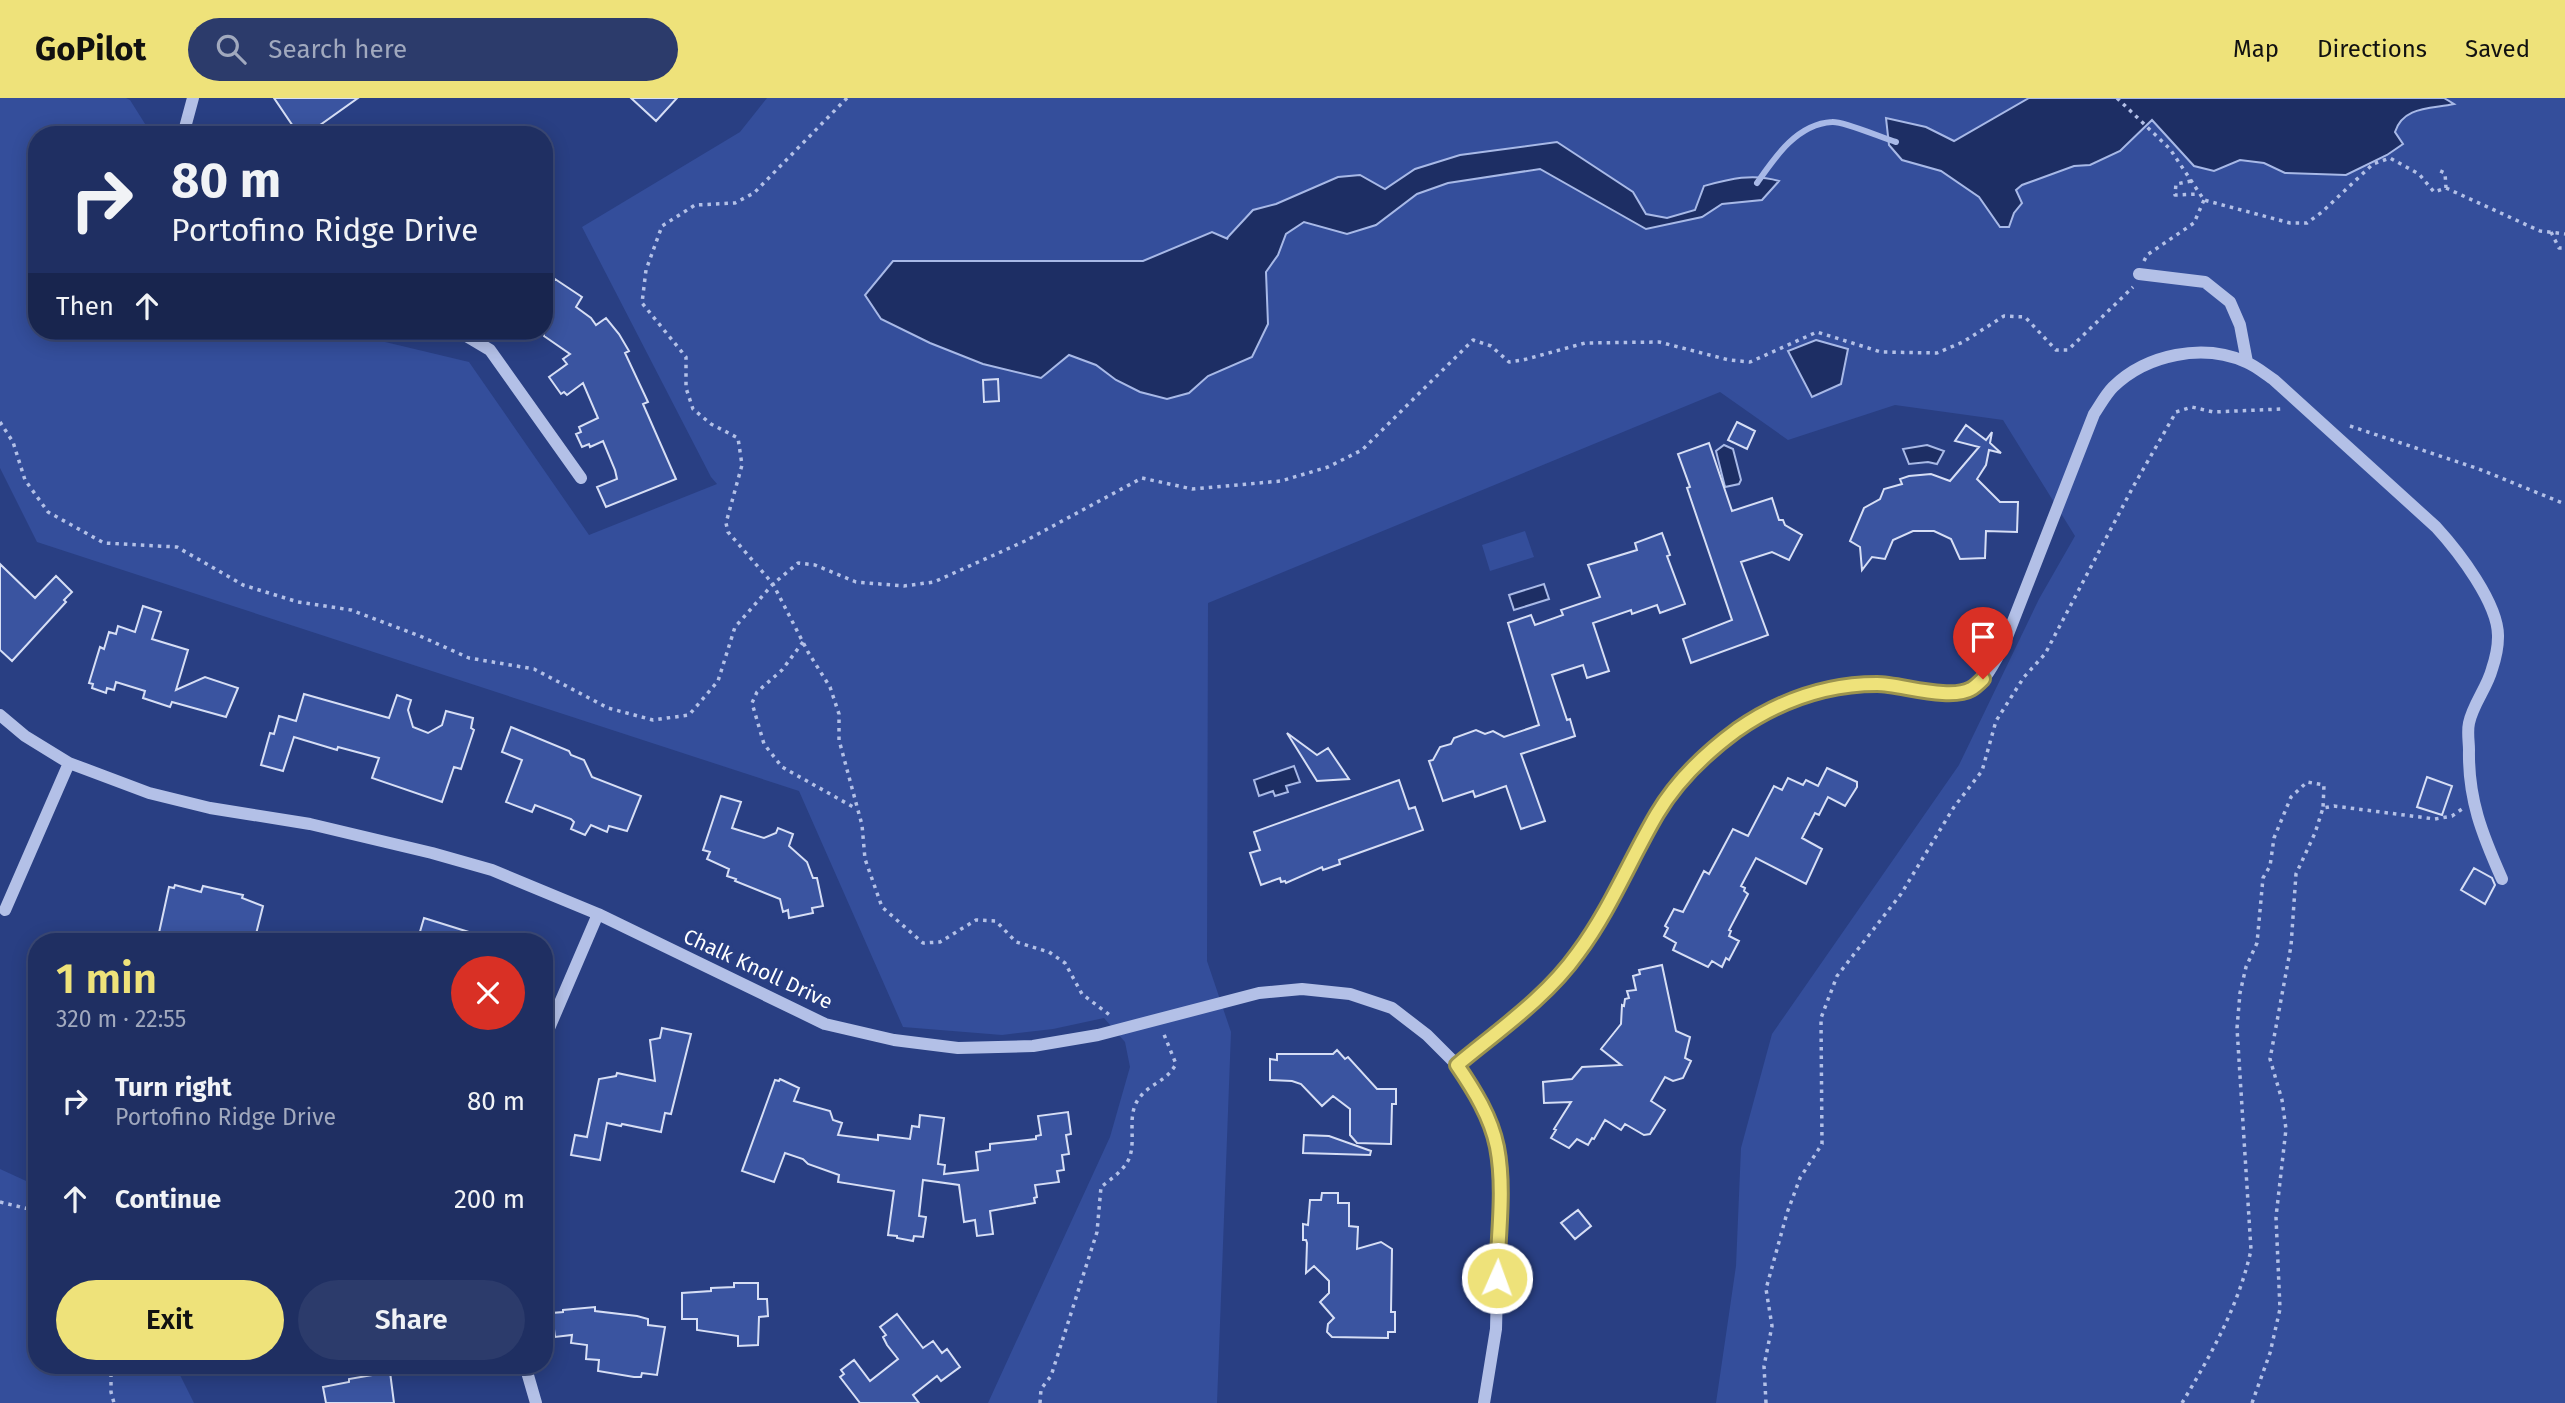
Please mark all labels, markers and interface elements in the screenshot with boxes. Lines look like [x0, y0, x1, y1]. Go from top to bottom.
search box [188, 18, 678, 81]
text: GoPilot [35, 29, 146, 69]
icon: search [212, 30, 250, 68]
text: Search here [268, 34, 407, 65]
text: Map [2233, 35, 2279, 63]
text: Directions [2317, 35, 2427, 63]
text: Saved [2465, 35, 2530, 63]
text: 80 m [171, 151, 281, 210]
icon: right [56, 154, 147, 245]
text: Portofino Ridge Drive [171, 211, 478, 249]
icon: ahead [128, 287, 166, 325]
text: Then [56, 291, 114, 322]
pin [1953, 607, 2013, 679]
icon: arrive [1964, 618, 2002, 656]
street label: Chalk Knoll Drive [679, 923, 837, 1015]
text: 1 min [56, 954, 157, 1004]
button: close [451, 956, 525, 1030]
text: 320 m · 22:55 [56, 1005, 186, 1033]
text: Turn right [115, 1072, 232, 1103]
icon: right [56, 1082, 94, 1120]
text: 80 m [467, 1086, 525, 1117]
text: Portofino Ridge Drive [115, 1103, 336, 1131]
icon: ahead [56, 1180, 94, 1218]
text: Continue [115, 1184, 221, 1215]
text: 200 m [454, 1184, 525, 1215]
position arrow [1460, 1241, 1534, 1315]
button: Exit [56, 1280, 284, 1360]
button: Share [298, 1280, 525, 1360]

